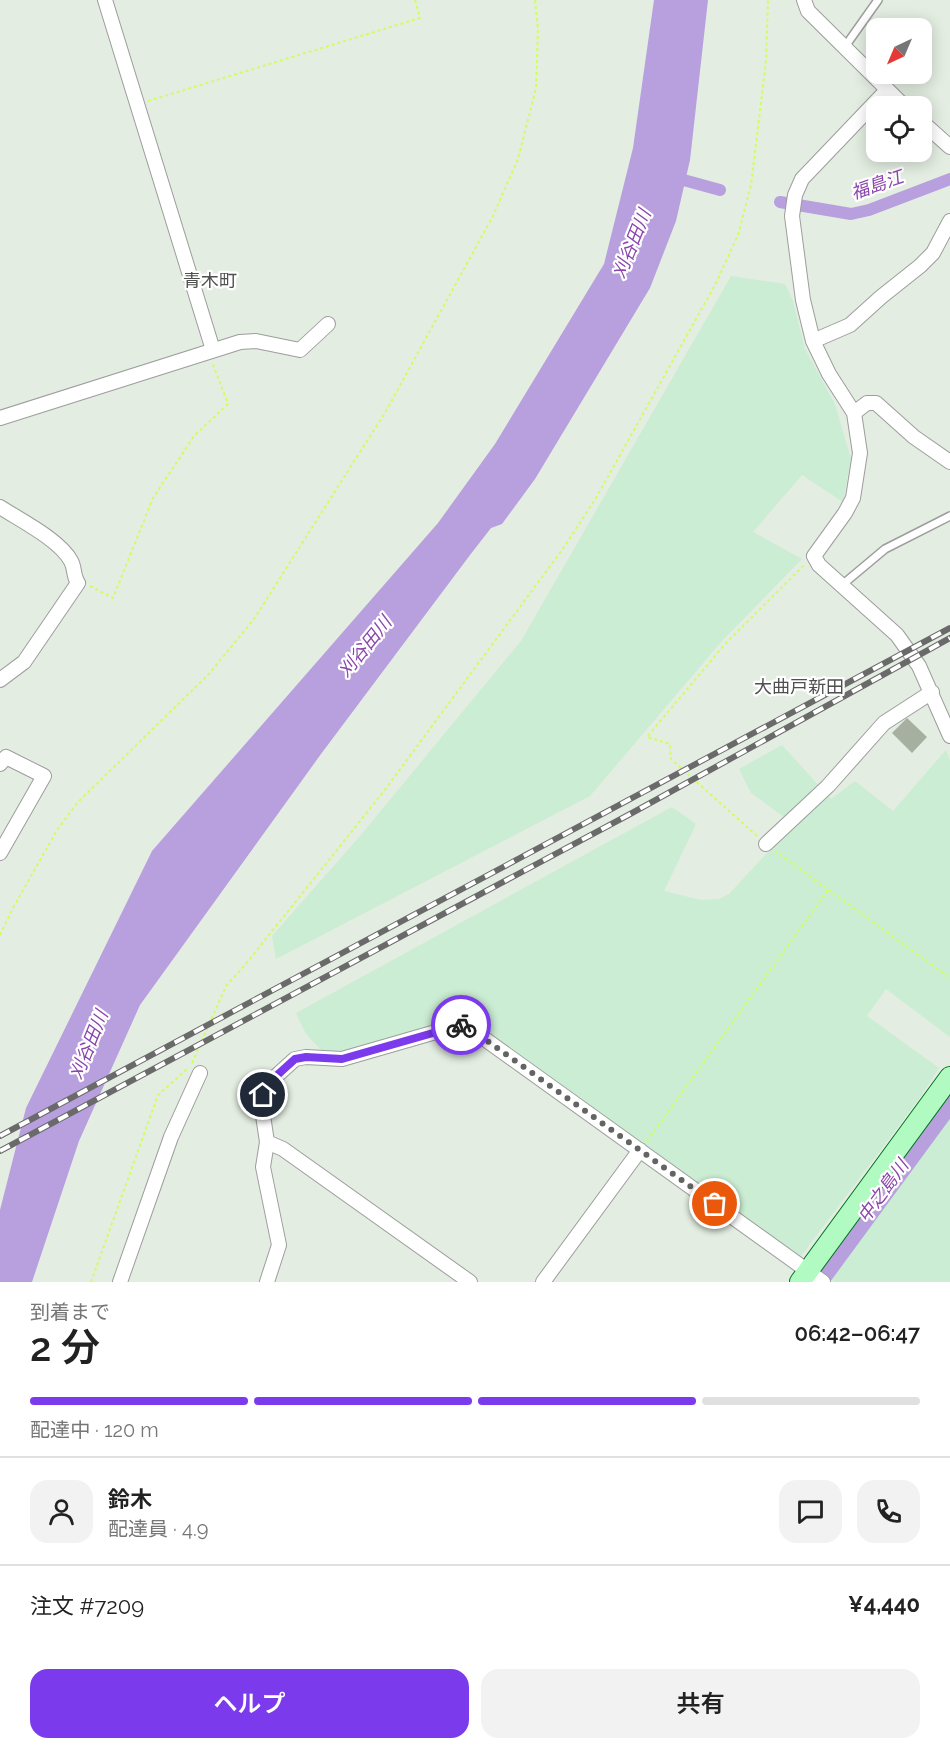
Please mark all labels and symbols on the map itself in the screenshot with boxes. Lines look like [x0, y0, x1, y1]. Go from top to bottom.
north arrow [866, 18, 932, 84]
water label: 福島江 [848, 165, 908, 203]
water label: 刈谷田川 [608, 205, 656, 281]
district label: 青木町 [183, 270, 237, 291]
water label: 刈谷田川 [334, 611, 397, 681]
district label: 大曲戸新田 [754, 676, 844, 697]
courier [431, 995, 491, 1055]
water label: 刈谷田川 [65, 1006, 113, 1082]
pin [237, 1069, 288, 1120]
water label: 中之島川 [853, 1154, 913, 1226]
pin [689, 1178, 740, 1229]

